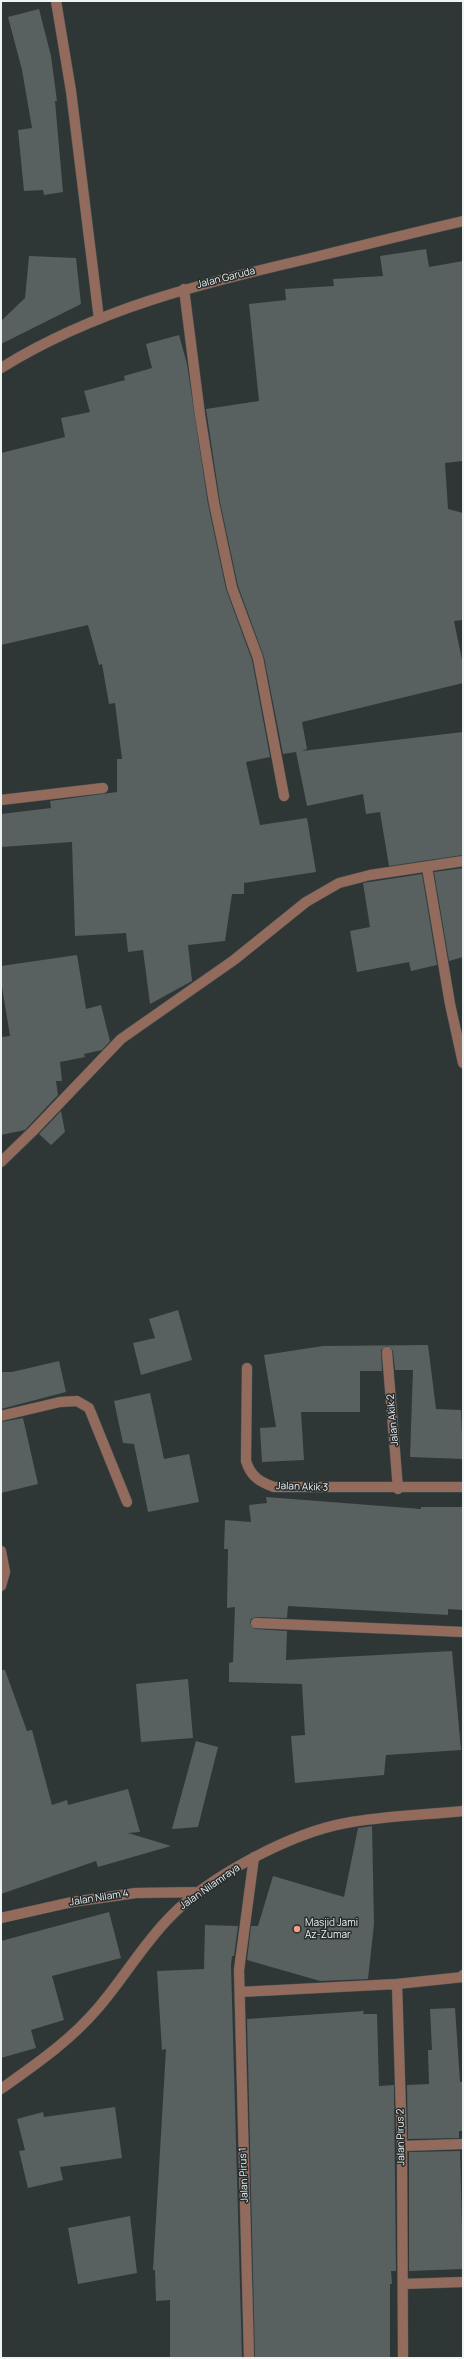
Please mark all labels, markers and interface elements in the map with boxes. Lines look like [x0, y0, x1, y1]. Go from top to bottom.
street label: Jalan Garuda [196, 265, 256, 291]
street label: Jalan Akik 2 [385, 1393, 401, 1447]
street label: Jalan Akik 3 [276, 1480, 328, 1494]
street label: Jalan Nilamraya [178, 1862, 242, 1912]
street label: Jalan Nilam 4 [69, 1887, 129, 1909]
place label: Masjid Jami Az-Zumar [305, 1917, 358, 1940]
marker: Masjid Jami Az-Zumar [292, 1924, 302, 1934]
street label: Jalan Pirus 2 [395, 2108, 407, 2166]
street label: Jalan Pirus 1 [237, 2147, 251, 2203]

